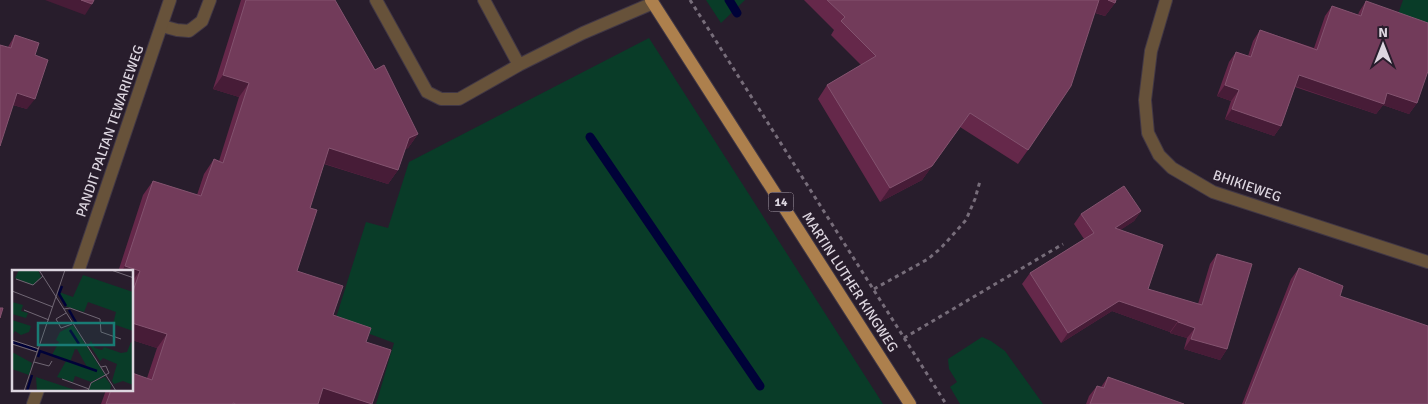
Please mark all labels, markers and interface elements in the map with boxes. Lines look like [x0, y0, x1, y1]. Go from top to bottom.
north arrow [1358, 20, 1408, 70]
text: N [1378, 24, 1388, 41]
street label: PANDIT PALTAN TEWARIEWEG [73, 43, 147, 219]
street label: BHIKIEWEG [1211, 166, 1283, 206]
road number: 14 [768, 192, 794, 212]
street label: MARTIN LUTHER KINGWEG [798, 209, 902, 355]
inset map [12, 270, 134, 392]

